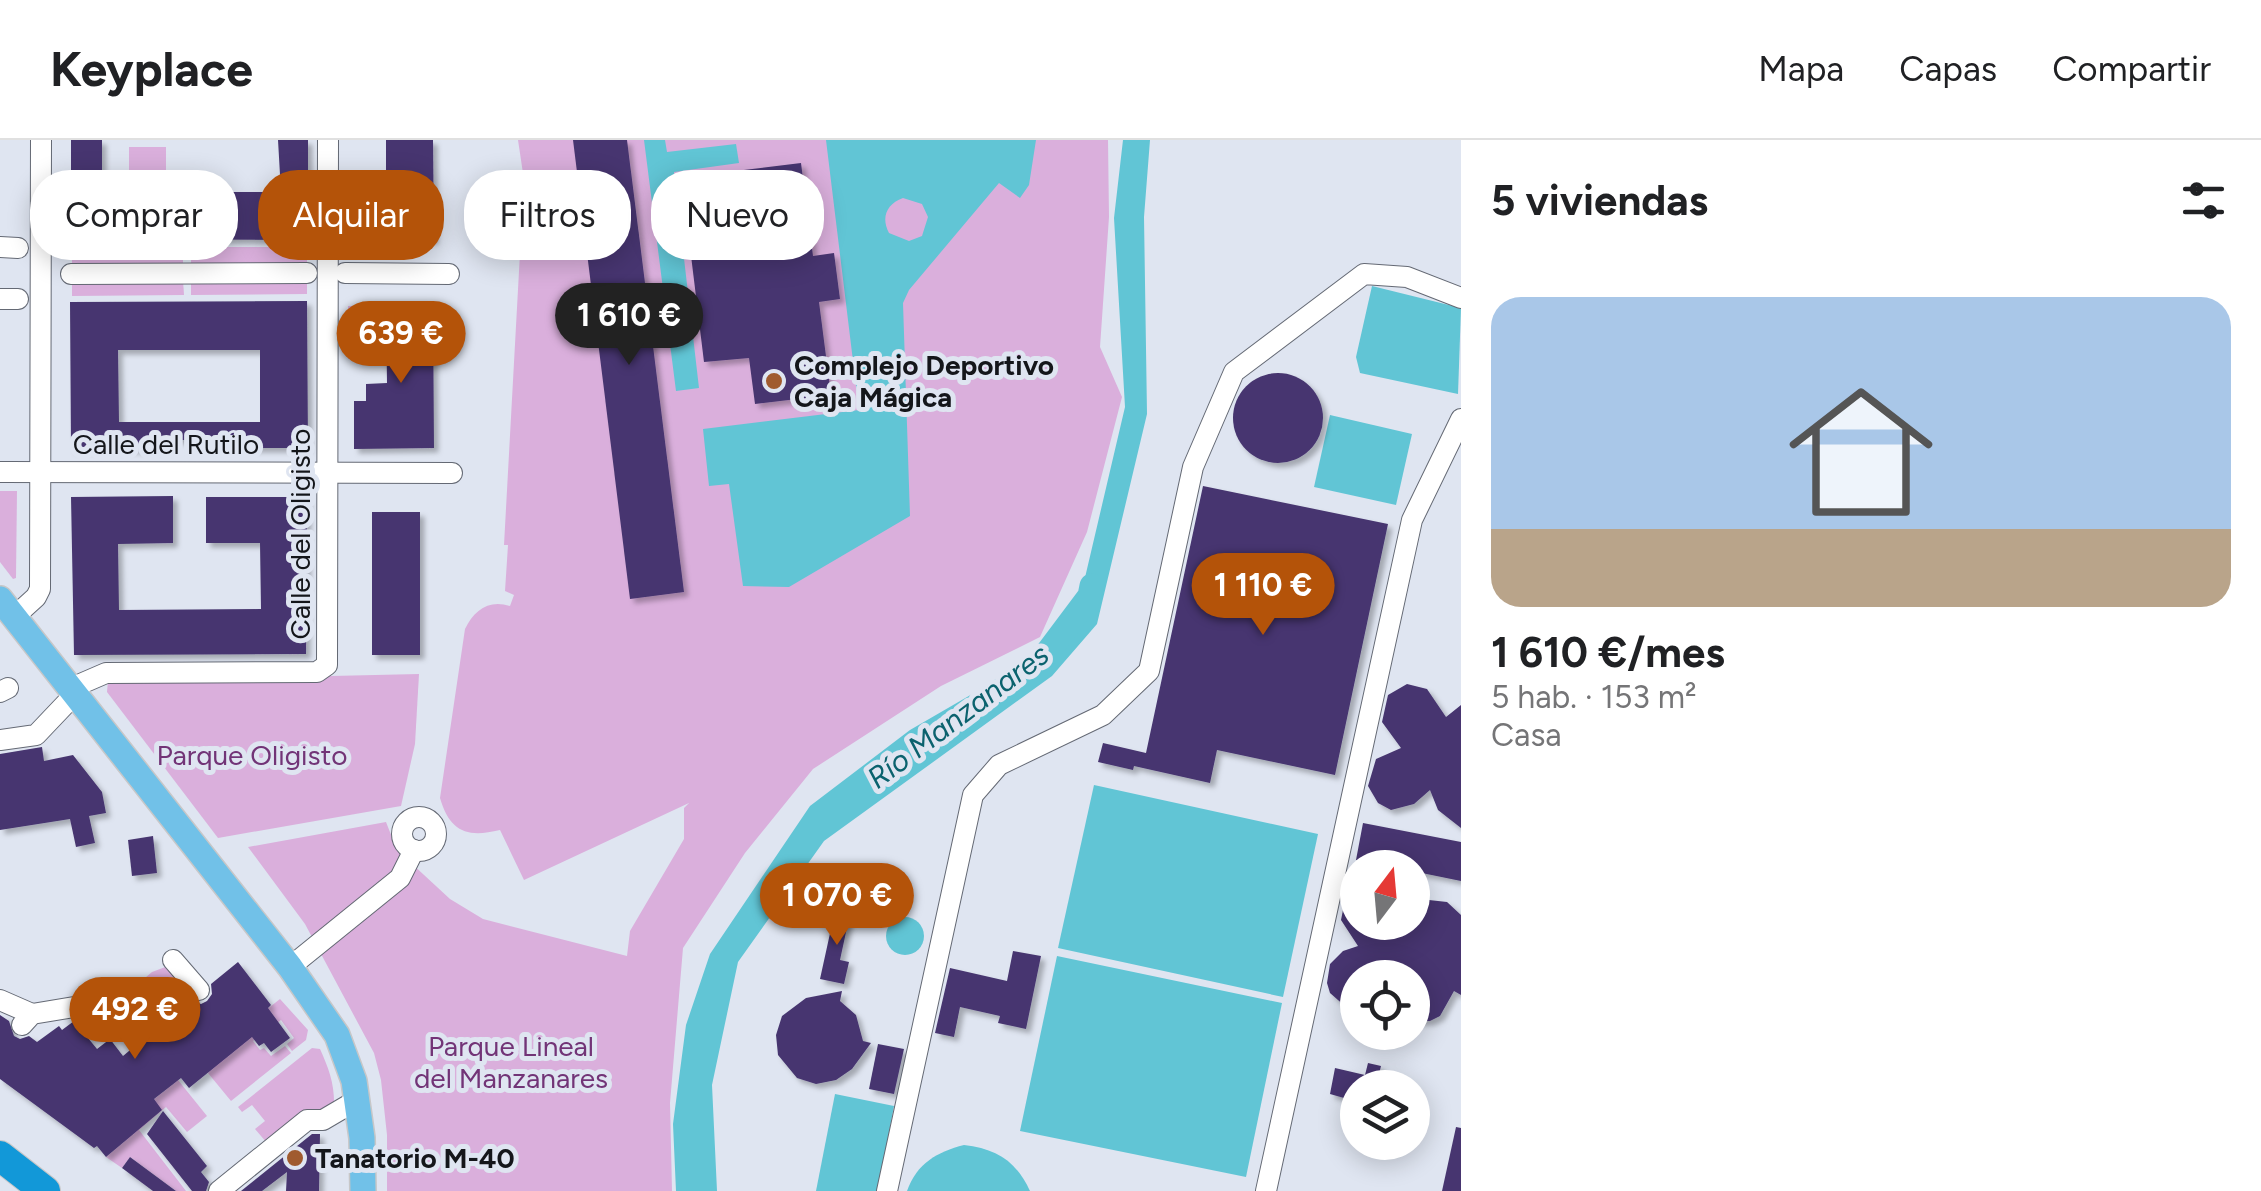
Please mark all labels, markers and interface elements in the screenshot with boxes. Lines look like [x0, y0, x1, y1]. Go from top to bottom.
text: Keyplace [50, 40, 253, 98]
text: Mapa [1758, 48, 1844, 90]
text: Capas [1899, 48, 1997, 90]
text: Compartir [2052, 48, 2211, 90]
chip: Comprar [30, 170, 238, 260]
chip: Alquilar [258, 170, 444, 260]
chip: Filtros [464, 170, 631, 260]
chip: Nuevo [651, 170, 824, 260]
icon: filters [2176, 173, 2231, 228]
text: 5 viviendas [1491, 175, 1708, 226]
pin: 1 610 € [537, 283, 721, 368]
text: 1 610 € [577, 296, 681, 334]
pin: 639 € [331, 301, 471, 386]
text: 639 € [359, 314, 443, 352]
place label: Complejo Deportivo Caja Mágica [794, 348, 1054, 414]
icon: home [1771, 362, 1951, 542]
marker: Complejo Deportivo Caja Mágica [763, 370, 785, 392]
street label: Calle del Rutilo [73, 427, 259, 461]
street label: Calle del Oligisto [283, 429, 317, 639]
pin: 1 110 € [1171, 553, 1355, 638]
text: 1 110 € [1214, 566, 1312, 604]
text: 1 610 €/mes [1491, 627, 1725, 678]
water label: Río Manzanares [860, 636, 1056, 796]
text: 5 hab. · 153 m² [1491, 678, 1697, 716]
text: Casa [1491, 716, 1562, 754]
park label: Parque Oligisto [157, 738, 347, 772]
north arrow [1340, 850, 1430, 940]
map controls [1340, 850, 1430, 1160]
pin: 1 070 € [745, 863, 929, 948]
text: 1 070 € [782, 876, 892, 914]
button: locate [1340, 960, 1430, 1050]
pin: 492 € [65, 977, 205, 1062]
text: 492 € [91, 990, 179, 1028]
park label: Parque Lineal del Manzanares [414, 1029, 608, 1095]
button: layers [1340, 1070, 1430, 1160]
place label: Tanatorio M-40 [315, 1141, 515, 1175]
marker: Tanatorio M-40 [284, 1147, 306, 1169]

